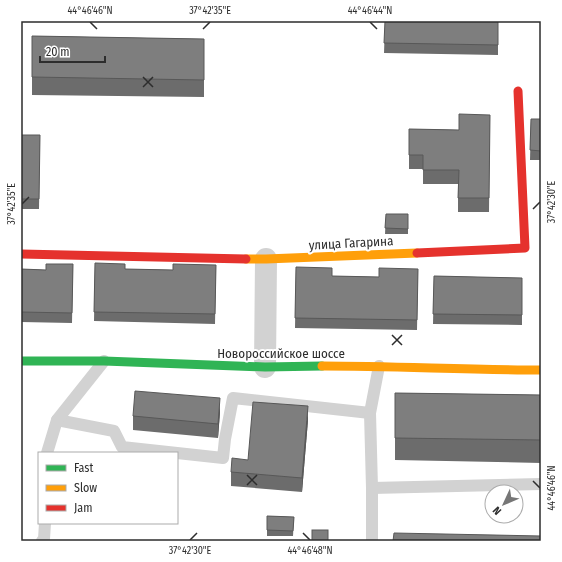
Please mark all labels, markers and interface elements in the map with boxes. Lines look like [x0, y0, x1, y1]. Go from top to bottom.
text: 44°46'46"N [67, 5, 113, 17]
text: 37°42'35"E [189, 5, 231, 17]
text: 44°46'44"N [348, 5, 392, 17]
scale bar [40, 38, 105, 64]
text: 20 m [46, 45, 70, 59]
text: 37°42'30"E [546, 180, 558, 223]
text: 37°42'35"E [6, 183, 18, 225]
street label: улица Гагарина [308, 233, 394, 253]
street label: Новороссийское шоссе [217, 346, 345, 361]
legend [38, 452, 178, 524]
text: Fast [74, 461, 93, 475]
text: 44°46'46"N [546, 465, 558, 511]
text: Slow [74, 481, 97, 495]
north arrow [484, 484, 524, 524]
text: Jam [74, 501, 92, 515]
text: N [490, 504, 504, 517]
text: 37°42'30"E [169, 545, 212, 557]
text: 44°46'48"N [287, 545, 333, 557]

